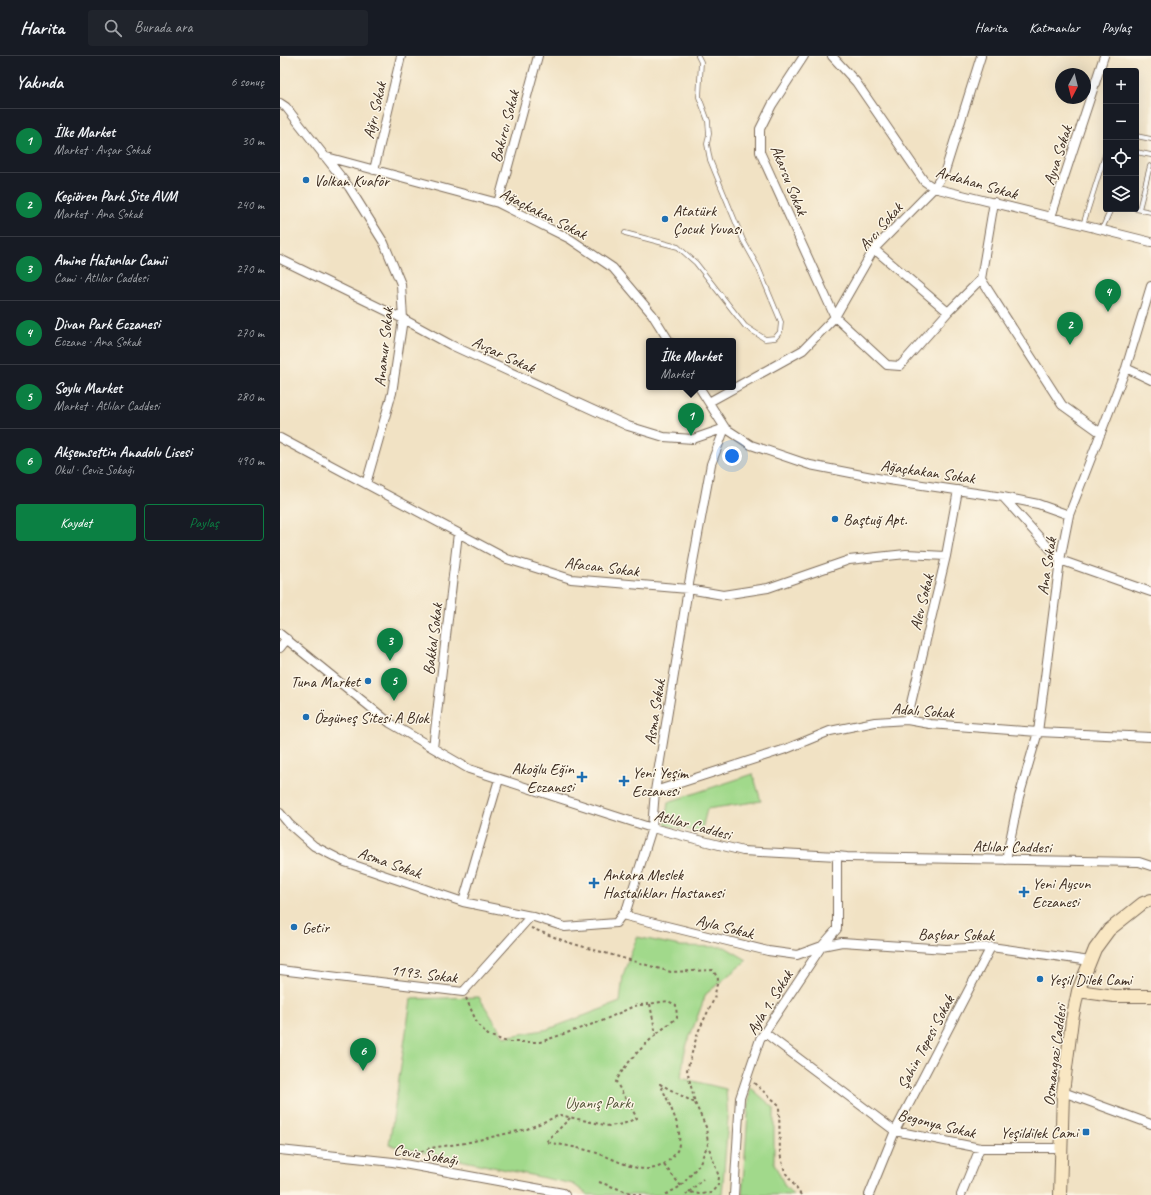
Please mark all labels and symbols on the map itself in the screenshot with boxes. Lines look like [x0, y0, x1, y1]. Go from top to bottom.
north arrow [1055, 68, 1091, 104]
street label: Ağrı Sokak [359, 79, 391, 141]
street label: Bakırcı Sokak [486, 87, 524, 164]
street label: Ayva Sokak [1039, 122, 1077, 187]
street label: Akarsu Sokak [766, 142, 813, 219]
street label: Ardahan Sokak [934, 162, 1021, 204]
place label: Volkan Kuaför [314, 171, 391, 191]
marker: Volkan Kuaför [301, 175, 311, 185]
street label: Ağaçkakan Sokak [497, 183, 591, 245]
street label: Avcı Sokak [854, 198, 908, 255]
place label: Atatürk Çocuk Yuvası [673, 201, 742, 239]
marker: Atatürk Çocuk Yuvası [660, 214, 670, 224]
pin: 4 [1095, 279, 1121, 312]
street label: Anamur Sokak [370, 305, 398, 388]
pin: 2 [1057, 312, 1083, 345]
street label: Avşar Sokak [469, 332, 539, 379]
pin: 1 [678, 403, 704, 436]
your location [722, 446, 742, 466]
street label: Ağaçkakan Sokak [880, 456, 977, 489]
place label: Baştuğ Apt. [843, 510, 908, 530]
marker: Baştuğ Apt. [830, 514, 840, 524]
street label: Ana Sokak [1033, 535, 1062, 596]
street label: Afacan Sokak [564, 553, 641, 582]
street label: Alev Sokak [905, 571, 939, 632]
street label: Bakkal Sokak [419, 601, 447, 676]
pin: 3 [377, 628, 403, 661]
pin: 5 [381, 668, 407, 701]
place label: Tuna Market [291, 672, 362, 692]
marker: Tuna Market [363, 676, 373, 686]
street label: Asma Sokak [640, 677, 670, 746]
street label: Adalı Sokak [891, 699, 956, 723]
place label: Özgüneş Sitesi A Blok [314, 708, 430, 728]
marker: Özgüneş Sitesi A Blok [301, 712, 311, 722]
place label: Akoğlu Eğin Eczanesi [512, 759, 576, 797]
place label: Yeni Yeşim Eczanesi [632, 763, 690, 801]
marker: Akoğlu Eğin Eczanesi [577, 772, 587, 782]
marker: Yeni Yeşim Eczanesi [619, 776, 629, 786]
street label: Atlılar Caddesi [652, 805, 735, 845]
street label: Atlılar Caddesi [973, 836, 1053, 858]
street label: Asma Sokak [355, 843, 425, 883]
place label: Ankara Meslek Hastalıkları Hastanesi [603, 865, 726, 903]
place label: Yeni Aysun Eczanesi [1032, 874, 1091, 912]
marker: Ankara Meslek Hastalıkları Hastanesi [588, 877, 600, 889]
marker: Yeni Aysun Eczanesi [1019, 887, 1029, 897]
street label: Ayla Sokak [694, 910, 757, 944]
place label: Getir [302, 918, 330, 938]
marker: Getir [289, 922, 299, 932]
street label: Başbar Sokak [918, 924, 995, 946]
street label: 1193. Sokak [389, 960, 460, 988]
street label: Ayla 1. Sokak [742, 966, 798, 1039]
place label: Yeşil Dilek Cami [1048, 970, 1134, 990]
marker: Yeşil Dilek Cami [1035, 974, 1045, 984]
street label: Şahin Tepesi Sokak [893, 991, 960, 1093]
street label: Osmangazi Caddesi [1039, 1001, 1071, 1107]
pin: 6 [350, 1038, 376, 1071]
park label: Uyanış Parkı [565, 1093, 634, 1113]
street label: Begonya Sokak [896, 1105, 979, 1144]
place label: Yeşildilek Cami [1000, 1123, 1080, 1143]
marker: Yeşildilek Cami [1081, 1127, 1091, 1137]
street label: Ceviz Sokağı [392, 1140, 460, 1171]

